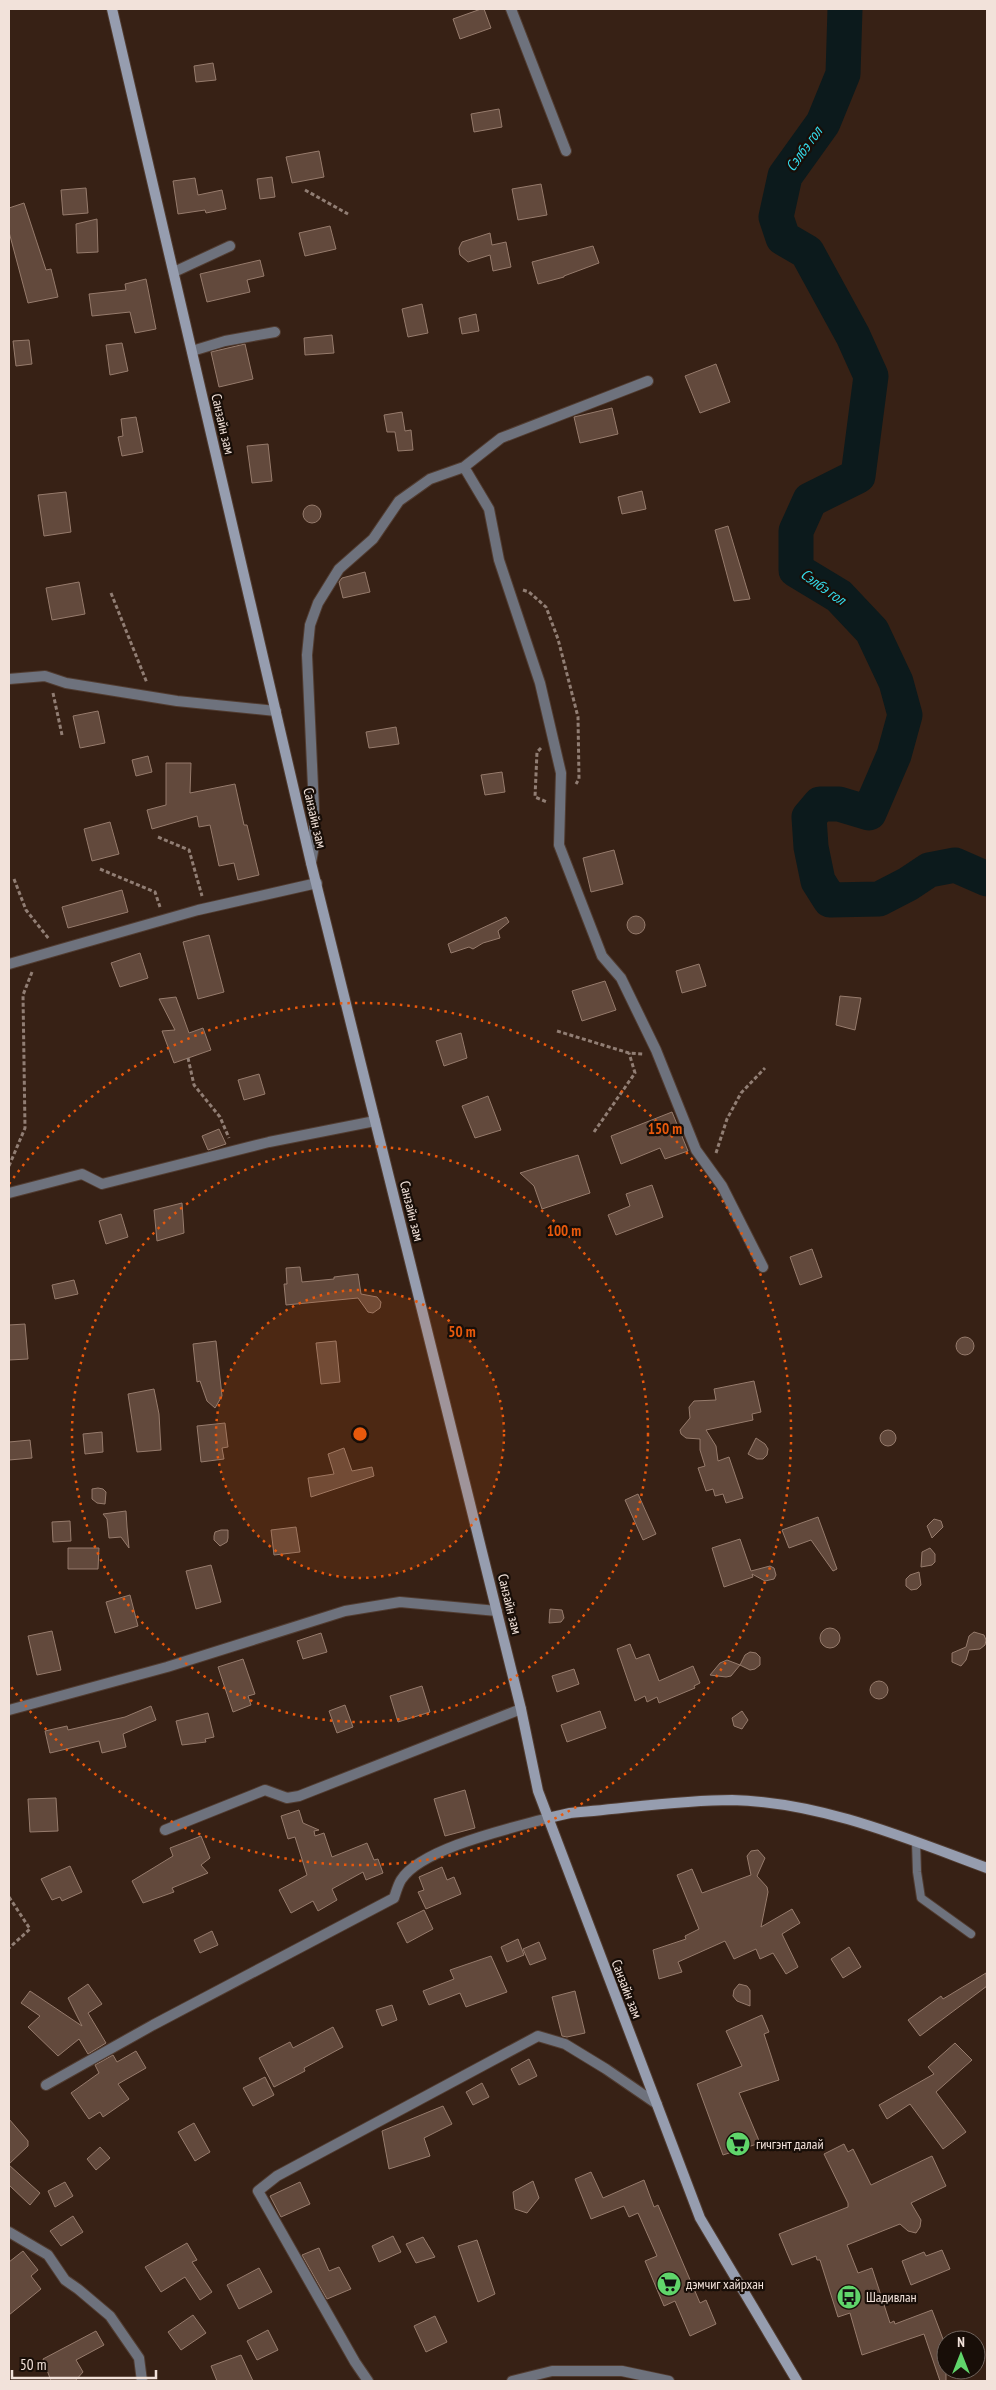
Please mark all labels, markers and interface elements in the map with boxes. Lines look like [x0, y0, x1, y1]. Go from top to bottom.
water label: Сэлбэ гол [781, 121, 827, 175]
street label: Санзайн зам [207, 392, 239, 456]
water label: Сэлбэ гол [797, 564, 851, 610]
street label: Санзайн зам [299, 786, 331, 850]
text: 150 m [648, 1119, 682, 1138]
street label: Санзайн зам [396, 1179, 428, 1243]
text: 100 m [547, 1221, 581, 1240]
text: 50 m [448, 1322, 476, 1341]
centre of rings [351, 1425, 369, 1443]
street label: Санзайн зам [494, 1572, 526, 1636]
street label: Санзайн зам [608, 1957, 646, 2021]
supermarket icon: гичгэнт далай [725, 2131, 751, 2157]
place label: гичгэнт далай [756, 2135, 824, 2153]
supermarket icon: дэмчиг хайрхан [656, 2271, 682, 2297]
place label: дэмчиг хайрхан [686, 2275, 764, 2293]
bus stop icon: Шадивлан [836, 2284, 862, 2310]
place label: Шадивлан [866, 2288, 917, 2306]
north arrow [936, 2330, 986, 2380]
text: N [957, 2333, 965, 2351]
scale bar [12, 2348, 156, 2380]
text: 50 m [20, 2355, 46, 2374]

